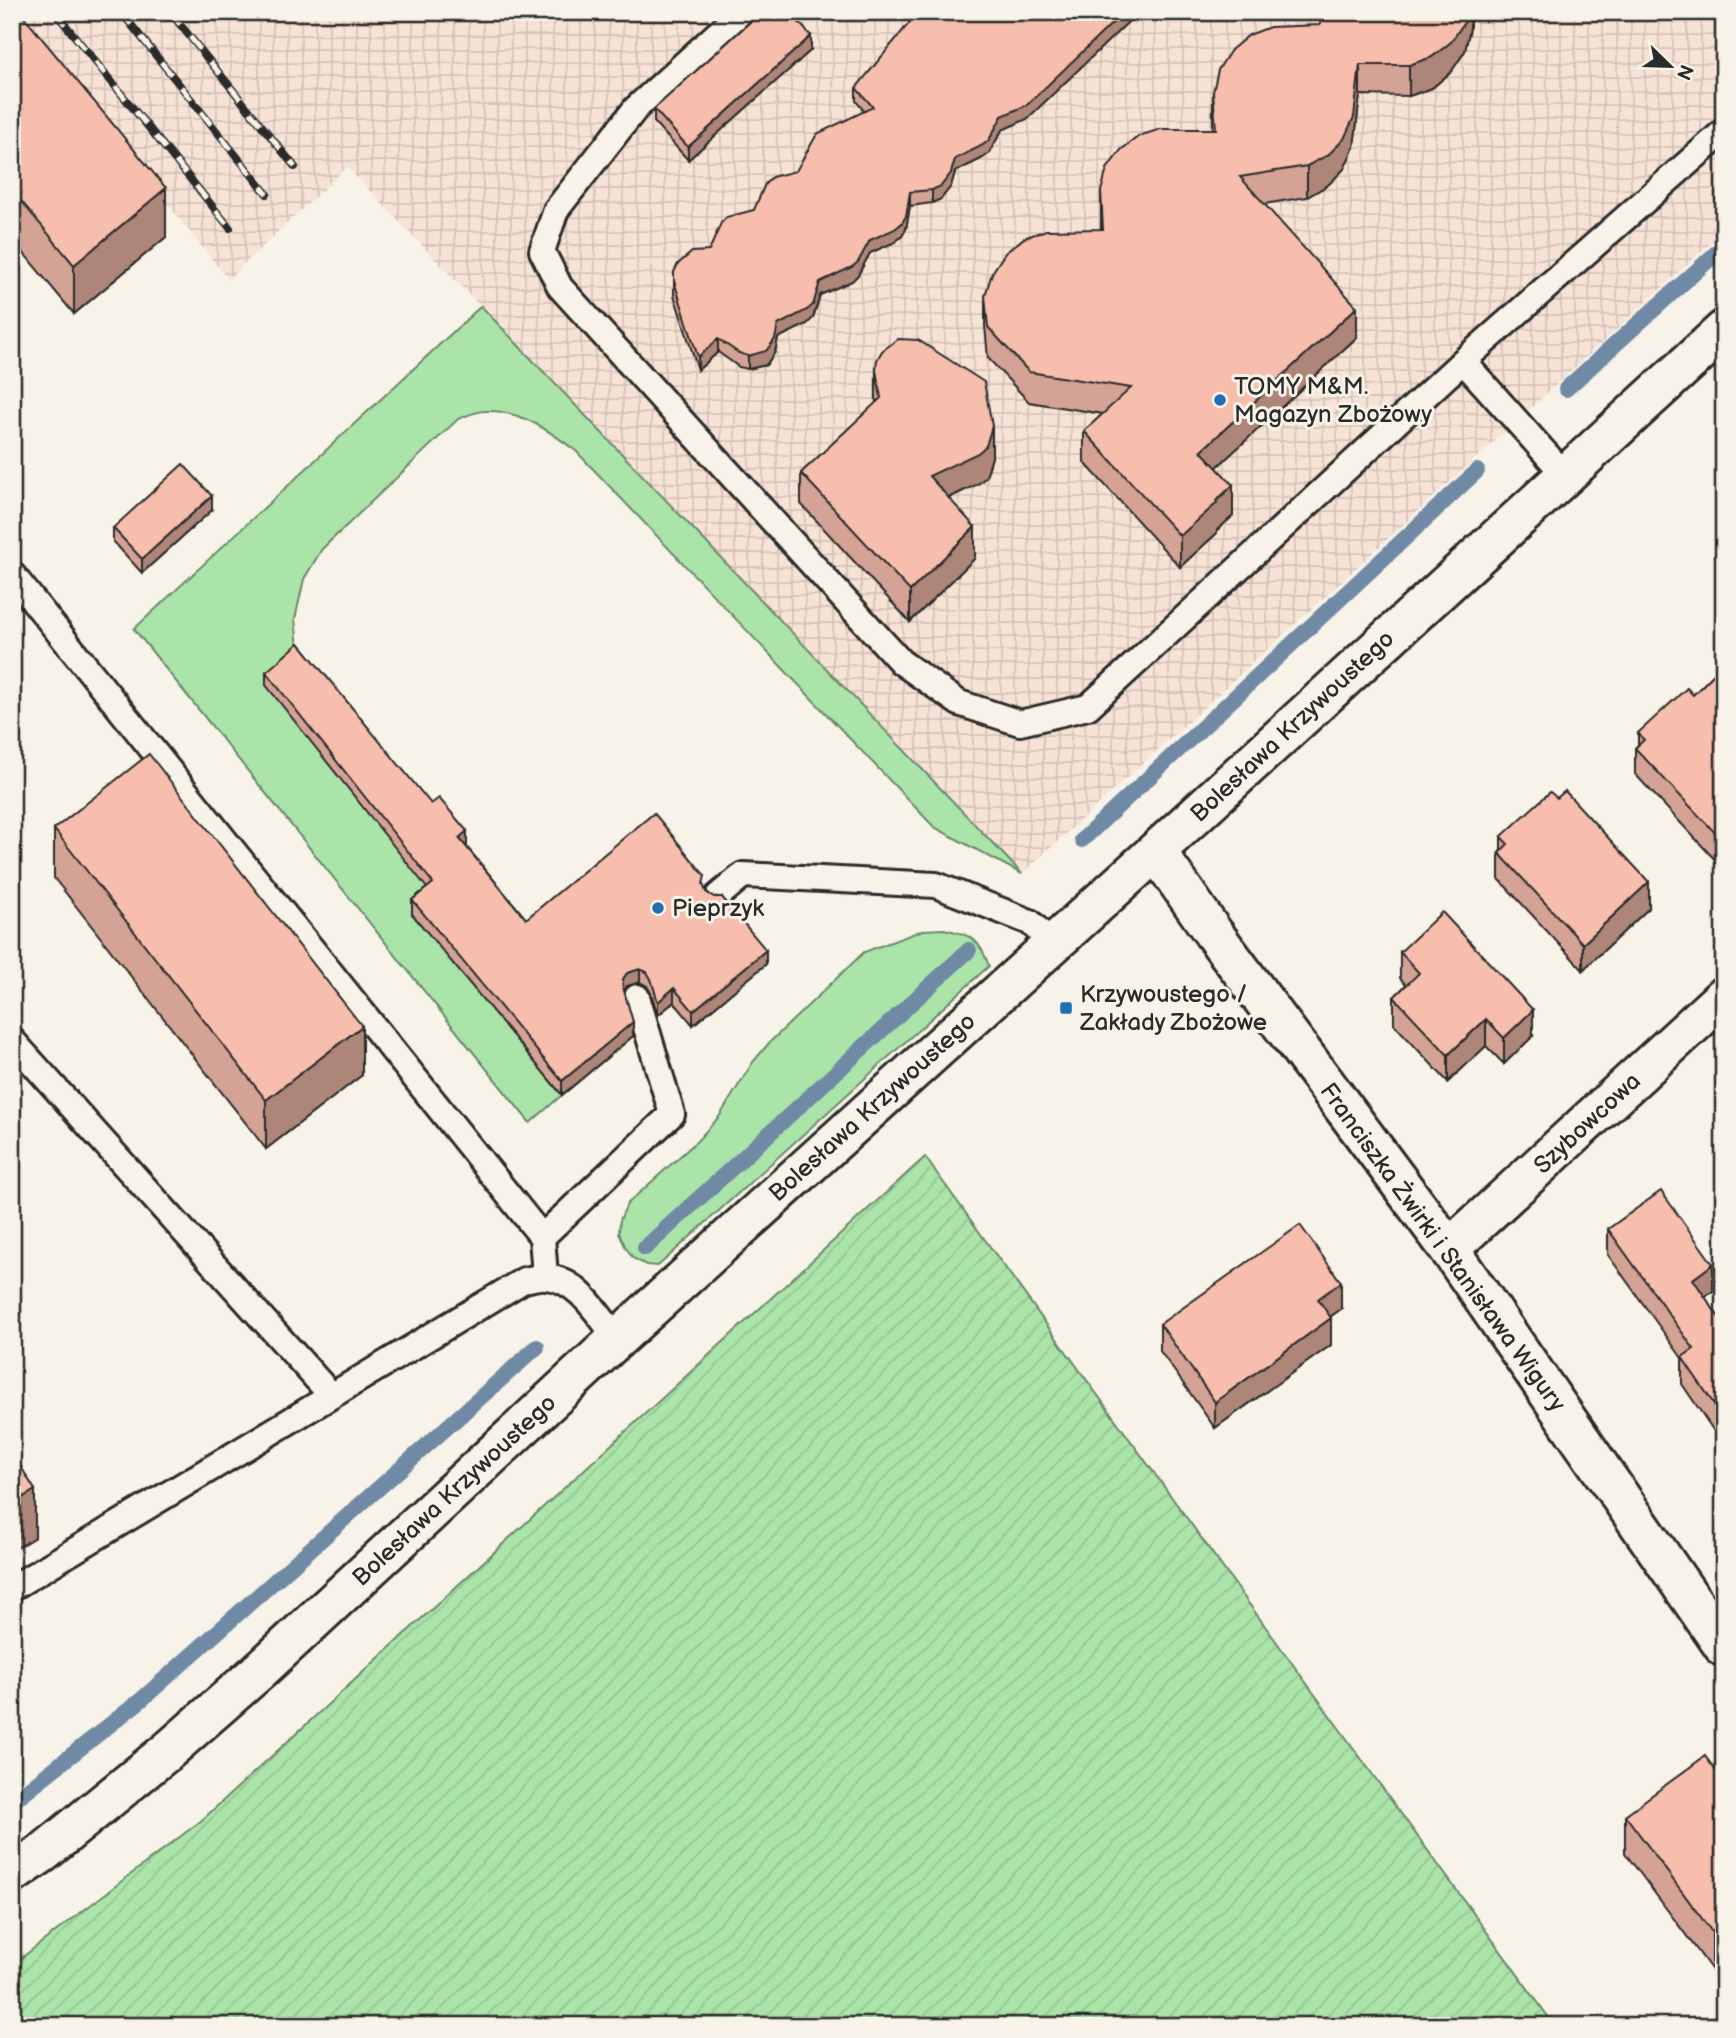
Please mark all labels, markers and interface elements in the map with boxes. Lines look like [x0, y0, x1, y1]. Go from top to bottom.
north arrow [1634, 32, 1704, 102]
text: N [1671, 61, 1698, 83]
place label: TOMY M&M. Magazyn Zbożowy [1234, 372, 1432, 429]
marker: TOMY M&M. Magazyn Zbożowy [1212, 392, 1228, 408]
street label: Bolesława Krzywoustego [1184, 624, 1400, 828]
place label: Pieprzyk [672, 894, 764, 923]
marker: Pieprzyk [650, 900, 666, 916]
place label: Krzywoustego / Zakłady Zbożowe [1079, 980, 1267, 1037]
marker: Krzywoustego / Zakłady Zbożowe [1058, 1000, 1074, 1016]
street label: Bolesława Krzywoustego [763, 1007, 982, 1208]
street label: Szybowcowa [1528, 1067, 1647, 1180]
street label: Franciszka Żwirki i Stanisława Wigury [1313, 1077, 1572, 1417]
street label: Bolesława Krzywoustego [346, 1388, 562, 1592]

